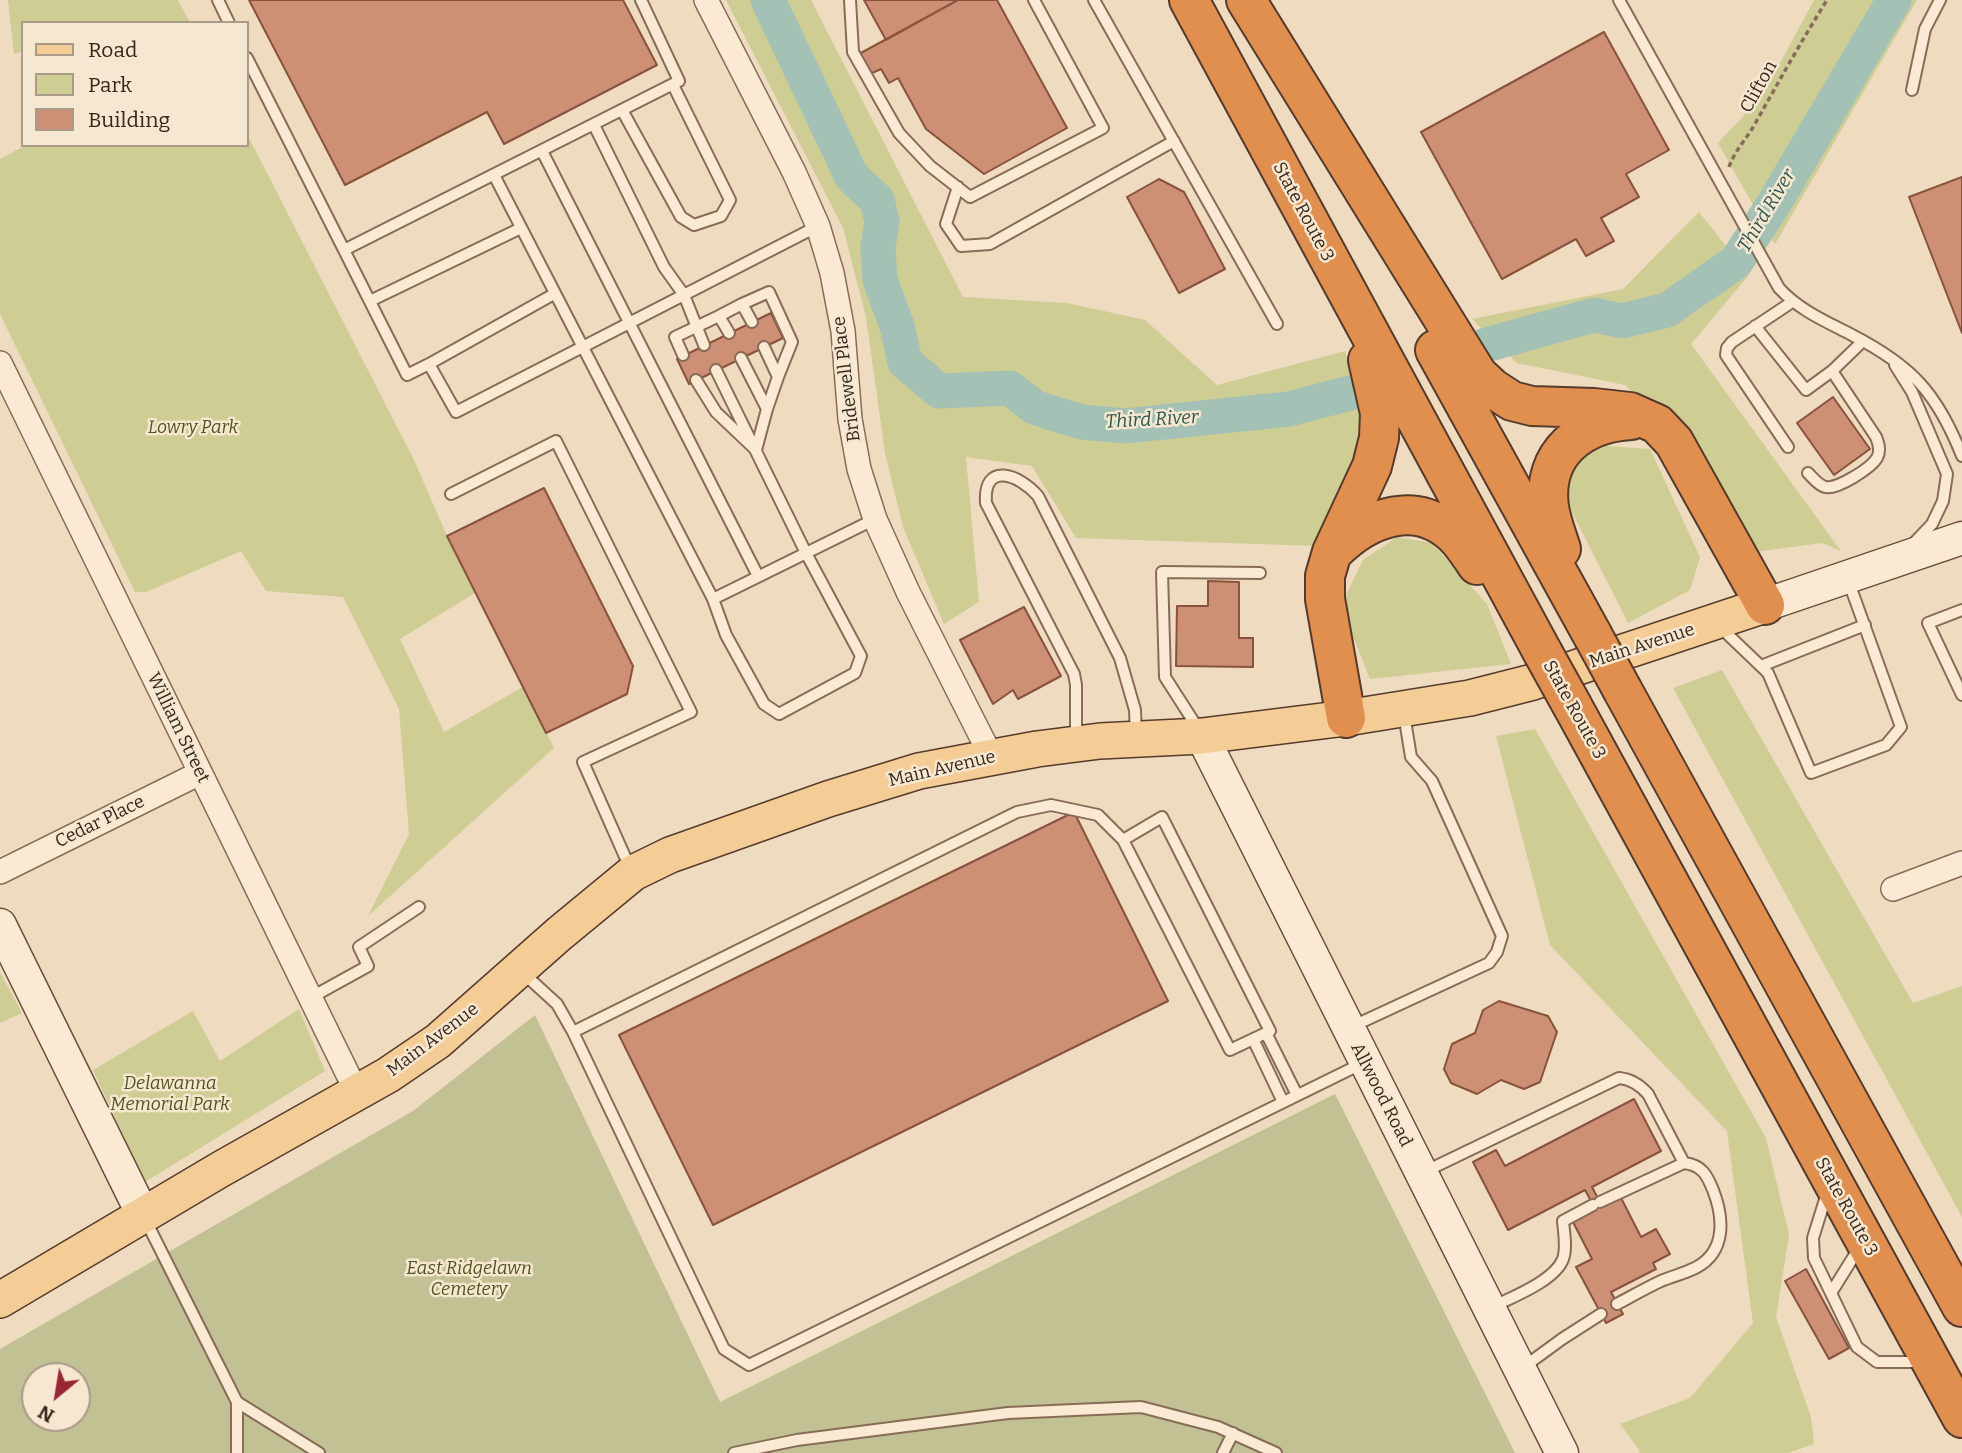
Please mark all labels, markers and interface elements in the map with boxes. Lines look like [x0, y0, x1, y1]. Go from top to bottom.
legend [21, 21, 248, 147]
text: Road [88, 37, 137, 63]
street label: Clifton [1736, 57, 1782, 117]
text: Park [88, 72, 132, 98]
text: Building [88, 107, 170, 133]
street label: State Route 3 [1268, 159, 1338, 265]
water label: Third River [1733, 165, 1801, 257]
street label: Bridewell Place [829, 315, 865, 443]
water label: Third River [1105, 406, 1199, 434]
park label: Lowry Park [148, 417, 238, 439]
street label: Main Avenue [1587, 619, 1697, 673]
street label: State Route 3 [1538, 657, 1610, 763]
street label: William Street [142, 669, 214, 787]
street label: Main Avenue [886, 746, 998, 792]
street label: Cedar Place [52, 791, 148, 853]
street label: Main Avenue [383, 999, 483, 1081]
street label: Allwood Road [1346, 1039, 1416, 1151]
park label: Delawanna Memorial Park [110, 1073, 230, 1116]
street label: State Route 3 [1810, 1154, 1882, 1260]
park label: East Ridgelawn Cemetery [406, 1258, 532, 1300]
north arrow [21, 1362, 91, 1432]
text: N [34, 1400, 58, 1428]

